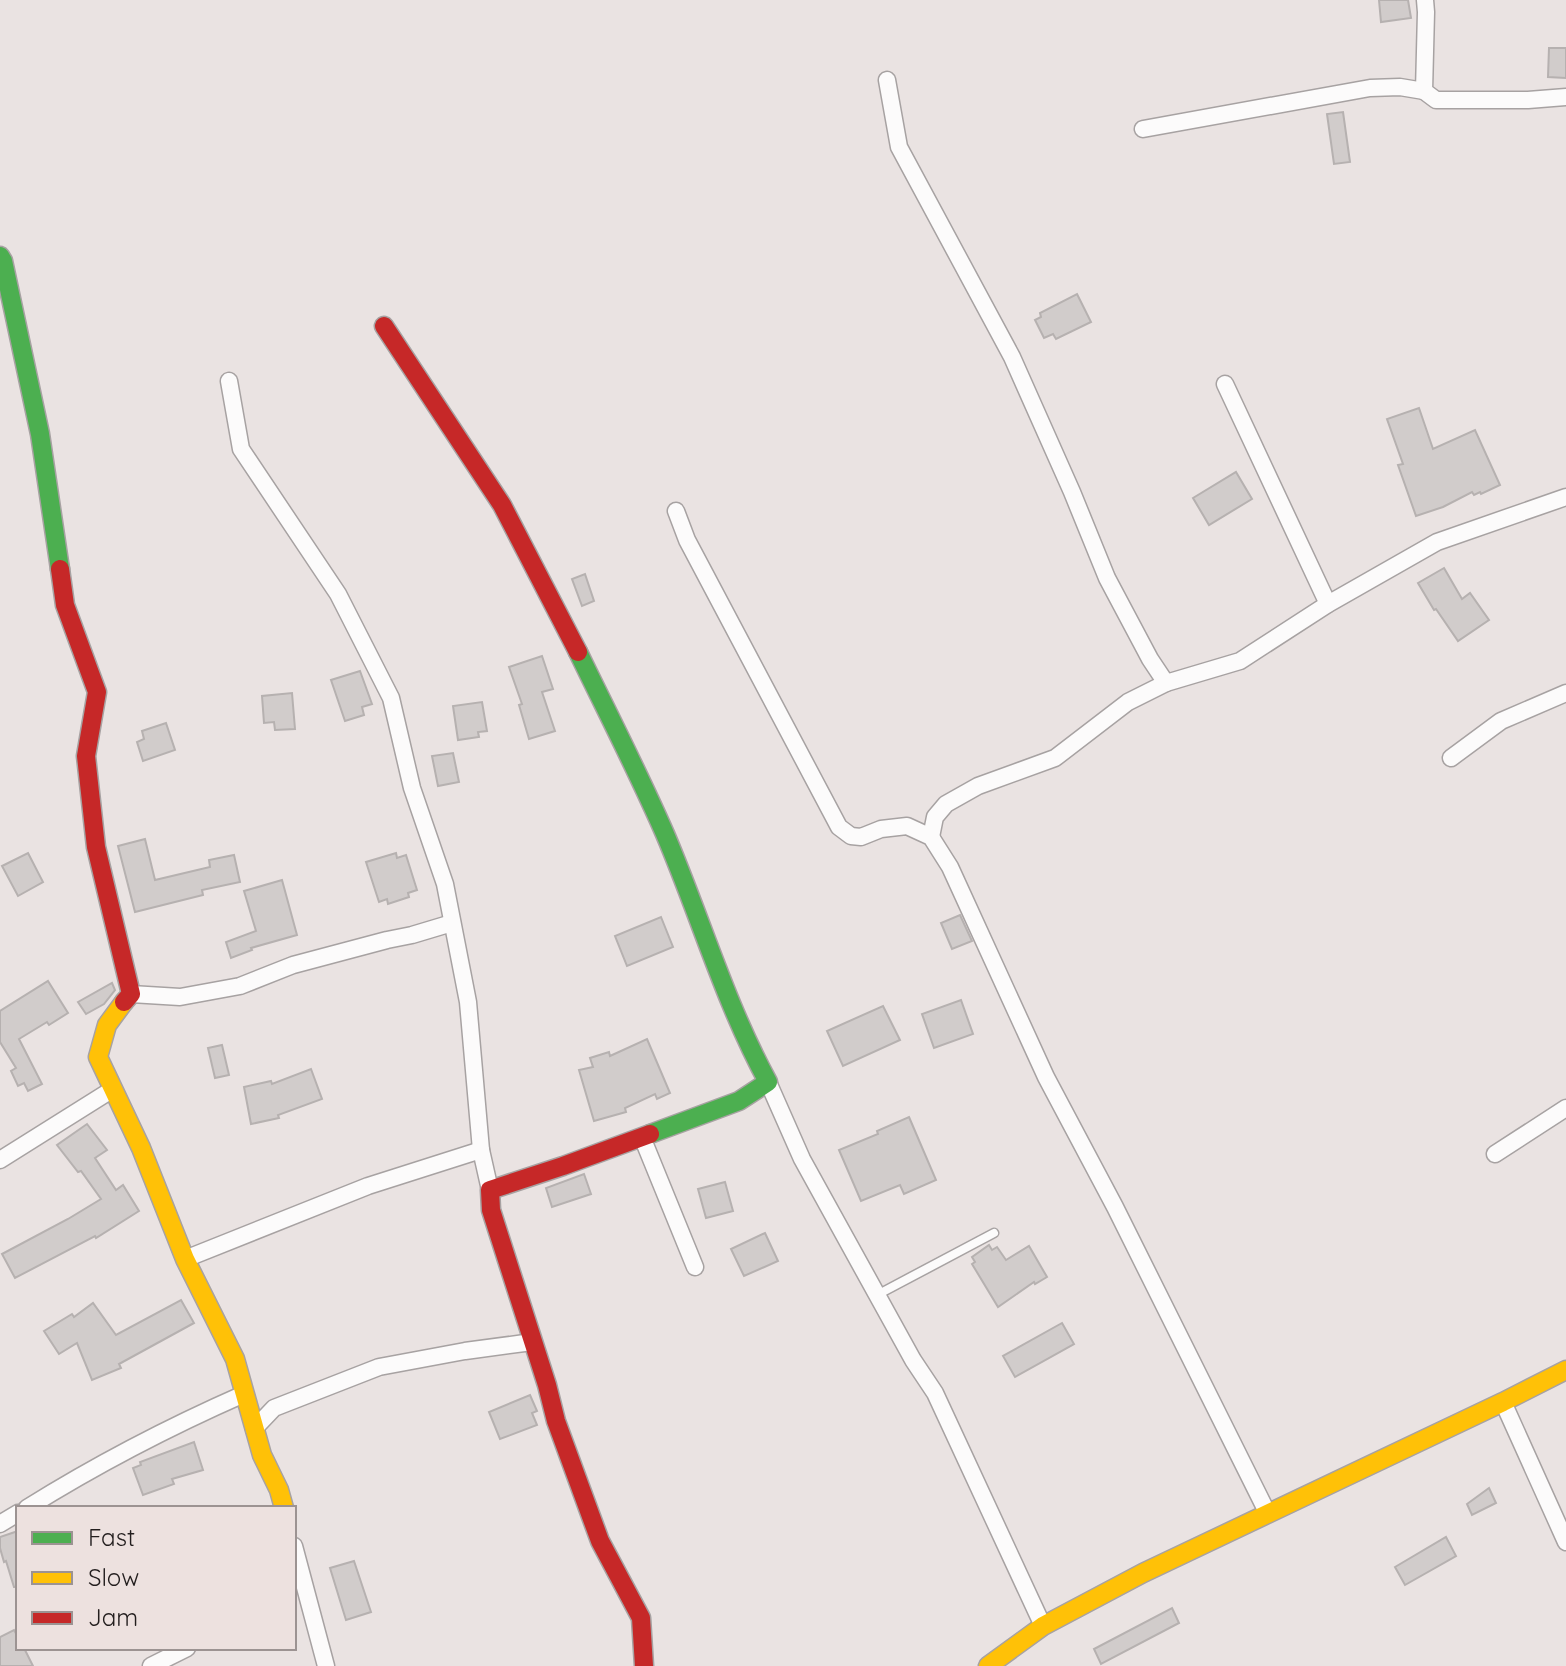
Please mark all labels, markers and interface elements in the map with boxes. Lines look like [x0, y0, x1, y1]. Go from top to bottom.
legend [16, 1506, 296, 1650]
text: Fast [88, 1522, 135, 1552]
text: Slow [88, 1562, 139, 1592]
text: Jam [88, 1602, 138, 1632]

